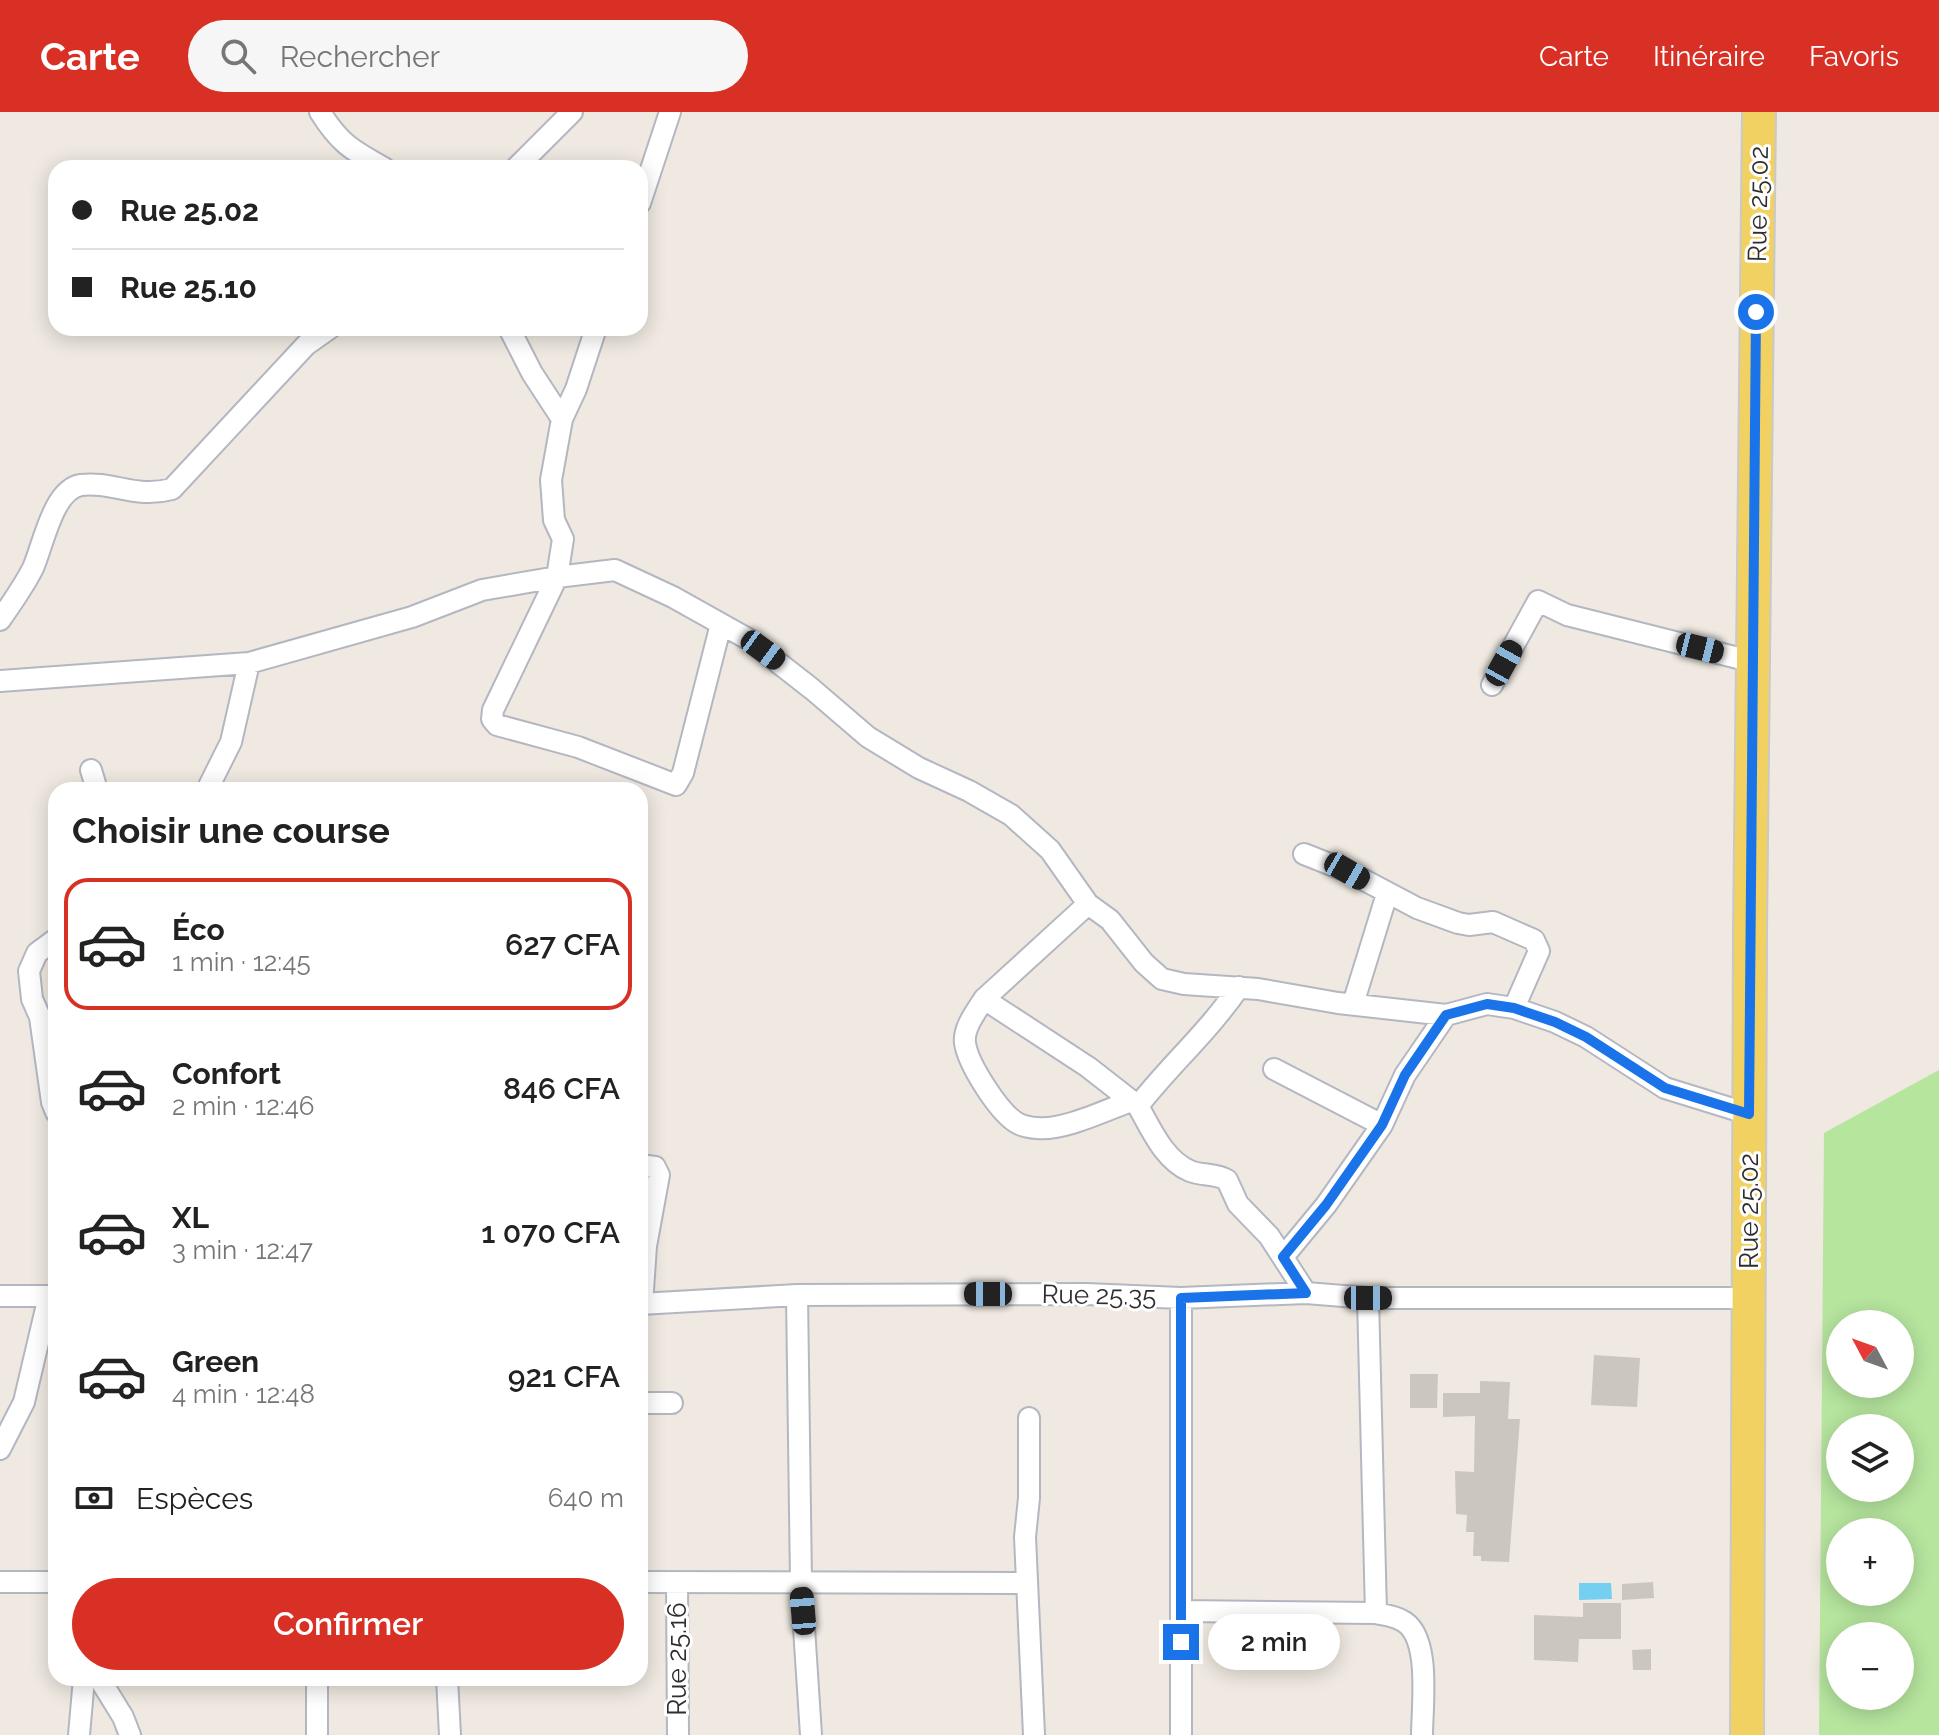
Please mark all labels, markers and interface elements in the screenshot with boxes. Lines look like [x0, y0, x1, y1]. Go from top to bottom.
search box [188, 20, 748, 92]
text: Carte [40, 34, 140, 79]
icon: search [216, 34, 260, 78]
text: Rechercher [280, 39, 440, 74]
text: Carte [1539, 40, 1609, 73]
text: Itinéraire [1653, 40, 1765, 73]
text: Favoris [1809, 40, 1899, 73]
street label: Rue 25.02 [1742, 146, 1774, 262]
text: Rue 25.02 [120, 193, 259, 228]
text: Rue 25.10 [120, 270, 257, 305]
route start [1738, 294, 1774, 330]
car [737, 626, 789, 674]
car [1674, 631, 1726, 665]
car [1482, 636, 1526, 690]
text: Choisir une course [72, 809, 390, 851]
car [1320, 849, 1374, 893]
icon: car [76, 908, 148, 980]
text: Éco [172, 912, 225, 947]
text: 627 CFA [505, 927, 620, 962]
text: 1 min · 12:45 [172, 947, 311, 977]
icon: car [76, 1052, 148, 1124]
text: Confort [172, 1056, 281, 1091]
text: 846 CFA [503, 1071, 620, 1106]
text: 2 min · 12:46 [172, 1091, 315, 1121]
street label: Rue 25.02 [1734, 1153, 1764, 1269]
icon: car [76, 1196, 148, 1268]
text: XL [172, 1200, 209, 1235]
text: 1 070 CFA [481, 1215, 620, 1250]
text: 3 min · 12:47 [172, 1235, 313, 1265]
street label: Rue 25.35 [1041, 1279, 1157, 1311]
car [964, 1282, 1012, 1306]
car [1344, 1286, 1392, 1310]
north arrow [1826, 1310, 1914, 1398]
map controls [1826, 1310, 1914, 1710]
icon: car [76, 1340, 148, 1412]
text: Green [172, 1344, 259, 1379]
text: 921 CFA [508, 1359, 620, 1394]
text: 4 min · 12:48 [172, 1379, 315, 1409]
button: layers [1826, 1414, 1914, 1502]
icon: cash [72, 1476, 116, 1520]
text: Espèces [136, 1481, 253, 1516]
text: 640 m [548, 1483, 624, 1513]
button: + [1826, 1518, 1914, 1606]
button: Confirmer [72, 1578, 624, 1670]
car [789, 1586, 817, 1636]
street label: Rue 25.16 [662, 1602, 692, 1716]
callout: 2 min [1209, 1614, 1341, 1670]
button: − [1826, 1622, 1914, 1710]
route end [1163, 1624, 1199, 1660]
text: 2 min [1241, 1627, 1307, 1657]

